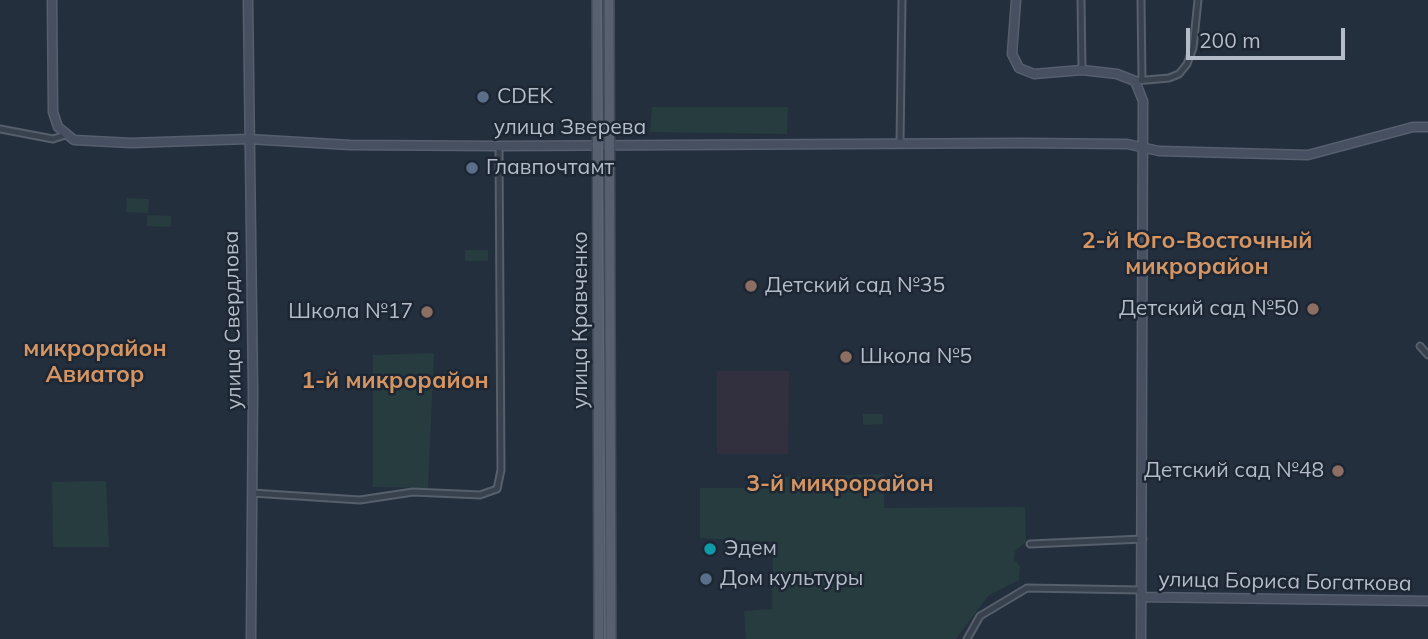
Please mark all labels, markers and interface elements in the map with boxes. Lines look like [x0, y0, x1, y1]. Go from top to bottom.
scale bar [1190, 14, 1349, 58]
text: 200 m [1199, 27, 1261, 53]
place label: CDEK [497, 84, 553, 110]
marker: CDEK [475, 89, 491, 105]
street label: улица Зверева [494, 115, 646, 141]
place label: Главпочтамт [486, 155, 614, 181]
marker: Главпочтамт [464, 160, 480, 176]
district label: 2-й Юго-Восточный микрорайон [1082, 227, 1312, 281]
street label: улица Свердлова [219, 230, 247, 410]
street label: улица Кравченко [568, 231, 594, 409]
place label: Детский сад №35 [765, 273, 945, 299]
marker: Детский сад №35 [743, 278, 759, 294]
place label: Детский сад №50 [1119, 296, 1299, 322]
place label: Школа №17 [288, 299, 413, 325]
marker: Детский сад №50 [1305, 301, 1321, 317]
marker: Школа №17 [419, 304, 435, 320]
district label: микрорайон Авиатор [23, 335, 167, 389]
place label: Школа №5 [860, 344, 972, 370]
marker: Школа №5 [838, 349, 854, 365]
district label: 1-й микрорайон [301, 367, 489, 395]
place label: Детский сад №48 [1144, 458, 1324, 484]
marker: Детский сад №48 [1330, 463, 1346, 479]
district label: 3-й микрорайон [746, 470, 934, 498]
place label: Эдем [724, 536, 777, 562]
marker: Эдем [702, 541, 718, 557]
place label: Дом культуры [720, 566, 863, 592]
street label: улица Бориса Богаткова [1158, 567, 1412, 597]
marker: Дом культуры [698, 571, 714, 587]

